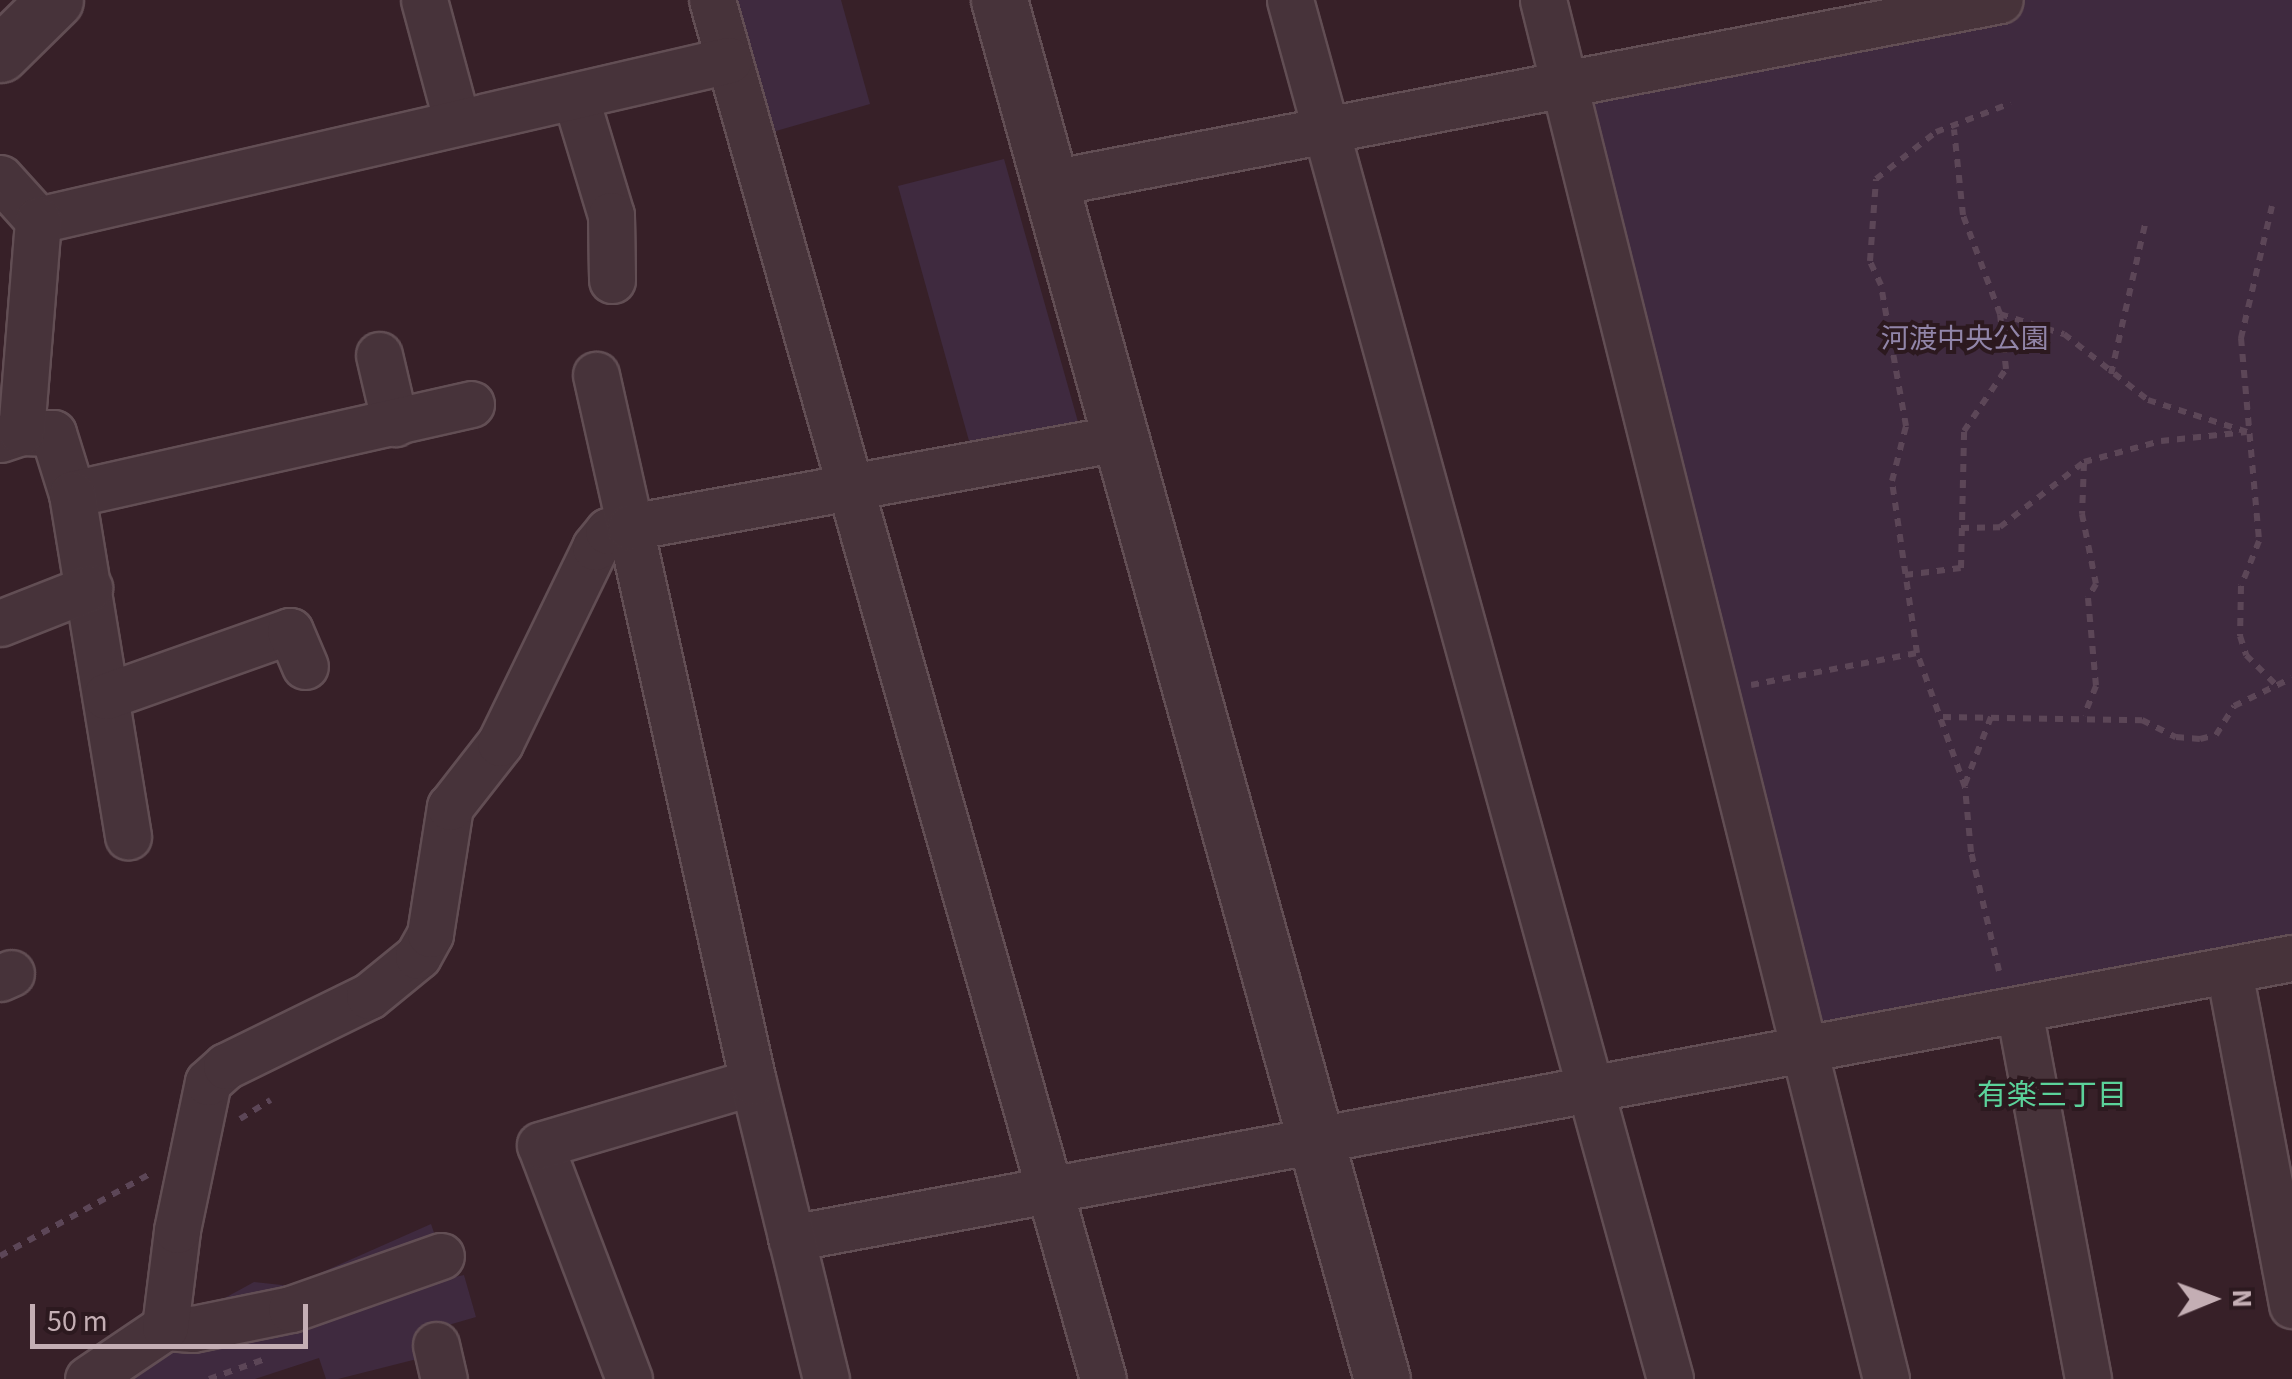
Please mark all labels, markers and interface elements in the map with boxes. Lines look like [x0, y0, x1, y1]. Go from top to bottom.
park label: 河渡中央公園 [1881, 322, 2049, 356]
district label: 有楽三丁目 [1977, 1078, 2127, 1114]
north arrow [2162, 1249, 2262, 1349]
scale bar [35, 1284, 312, 1346]
text: N [2222, 1289, 2262, 1308]
text: 50 m [47, 1300, 108, 1343]

